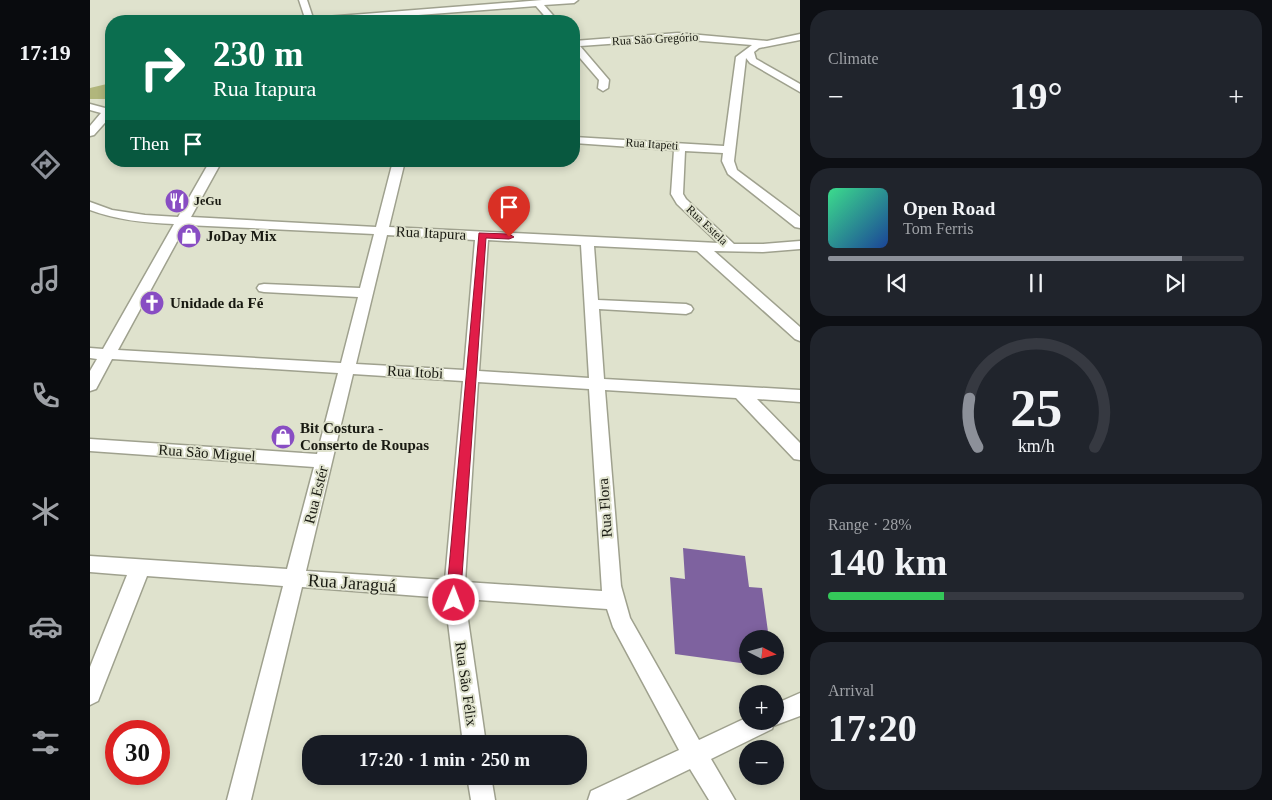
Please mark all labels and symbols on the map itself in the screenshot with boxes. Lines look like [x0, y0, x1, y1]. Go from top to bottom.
street label: Rua São Gregório [611, 30, 699, 48]
street label: Rua Itapeti [625, 135, 680, 153]
pin [488, 186, 530, 237]
restaurant icon: JeGu [164, 188, 190, 214]
place label: JeGu [194, 194, 222, 208]
street label: Rua Estela [683, 202, 731, 248]
shop icon: JoDay Mix [176, 223, 202, 249]
street label: Rua Itapura [395, 223, 467, 243]
place label: JoDay Mix [206, 228, 277, 244]
church icon: Unidade da Fé [139, 290, 165, 316]
place label: Unidade da Fé [170, 295, 264, 311]
street label: Rua Itobi [386, 363, 444, 381]
place label: Bit Costura - Conserto de Roupas [300, 420, 429, 453]
shop icon: Bit Costura - Conserto de Roupas [270, 424, 296, 450]
street label: Rua São Miguel [158, 442, 256, 464]
street label: Rua Estér [301, 465, 331, 525]
street label: Rua Flora [595, 477, 615, 538]
street label: Rua Jaraguá [307, 570, 397, 596]
position arrow [427, 573, 479, 625]
north arrow [739, 630, 784, 675]
street label: Rua São Félix [452, 641, 480, 728]
speed limit sign: 30 [105, 720, 170, 785]

